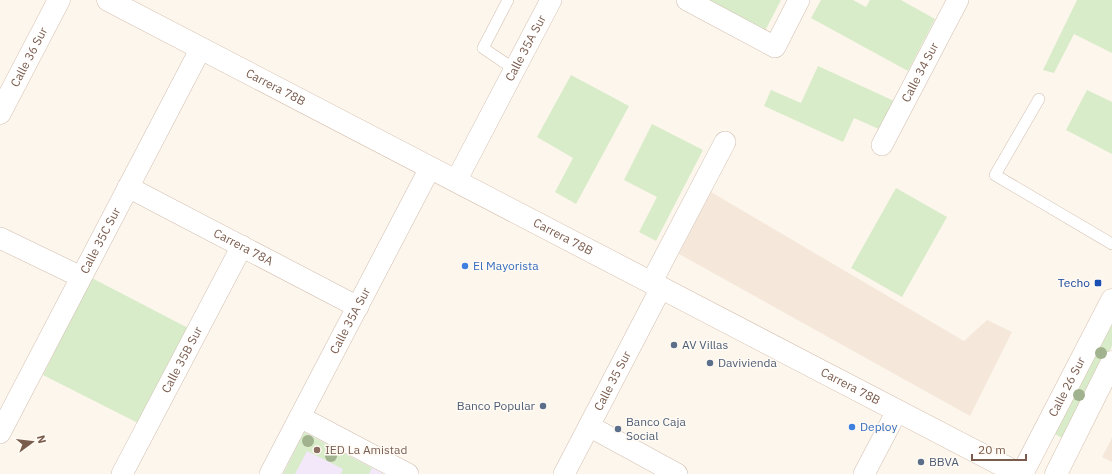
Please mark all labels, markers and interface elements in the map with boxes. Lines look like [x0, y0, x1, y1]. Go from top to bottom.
street label: Calle 35A Sur [502, 12, 549, 84]
street label: Calle 36 Sur [7, 24, 51, 89]
street label: Calle 34 Sur [898, 39, 942, 105]
street label: Carrera 78B [244, 65, 308, 109]
street label: Calle 35C Sur [77, 204, 124, 276]
street label: Carrera 78B [531, 215, 596, 258]
street label: Carrera 78A [211, 225, 276, 269]
place label: El Mayorista [473, 258, 539, 273]
marker: El Mayorista [460, 261, 470, 271]
place label: Techo [1058, 275, 1090, 290]
marker: Techo [1093, 278, 1103, 288]
street label: Calle 35A Sur [326, 284, 374, 356]
street label: Calle 35B Sur [158, 323, 206, 395]
place label: AV Villas [682, 337, 729, 352]
marker: AV Villas [669, 340, 679, 350]
street label: Calle 35 Sur [590, 348, 634, 413]
street label: Calle 26 Sur [1045, 354, 1089, 419]
place label: Davivienda [718, 355, 778, 370]
marker: Davivienda [705, 358, 715, 368]
street label: Carrera 78B [818, 364, 883, 408]
place label: Banco Popular [457, 398, 536, 413]
marker: Banco Popular [538, 401, 548, 411]
place label: Banco Caja Social [626, 414, 686, 443]
place label: Deploy [860, 419, 898, 434]
north arrow [12, 422, 52, 462]
marker: Deploy [847, 422, 857, 432]
marker: Banco Caja Social [613, 424, 623, 434]
text: N [34, 434, 49, 445]
scale bar [972, 436, 1026, 462]
place label: IED La Amistad [325, 442, 407, 457]
text: 20 m [978, 442, 1006, 457]
marker: IED La Amistad [312, 445, 322, 455]
place label: BBVA [929, 454, 959, 469]
marker: BBVA [916, 457, 926, 467]

